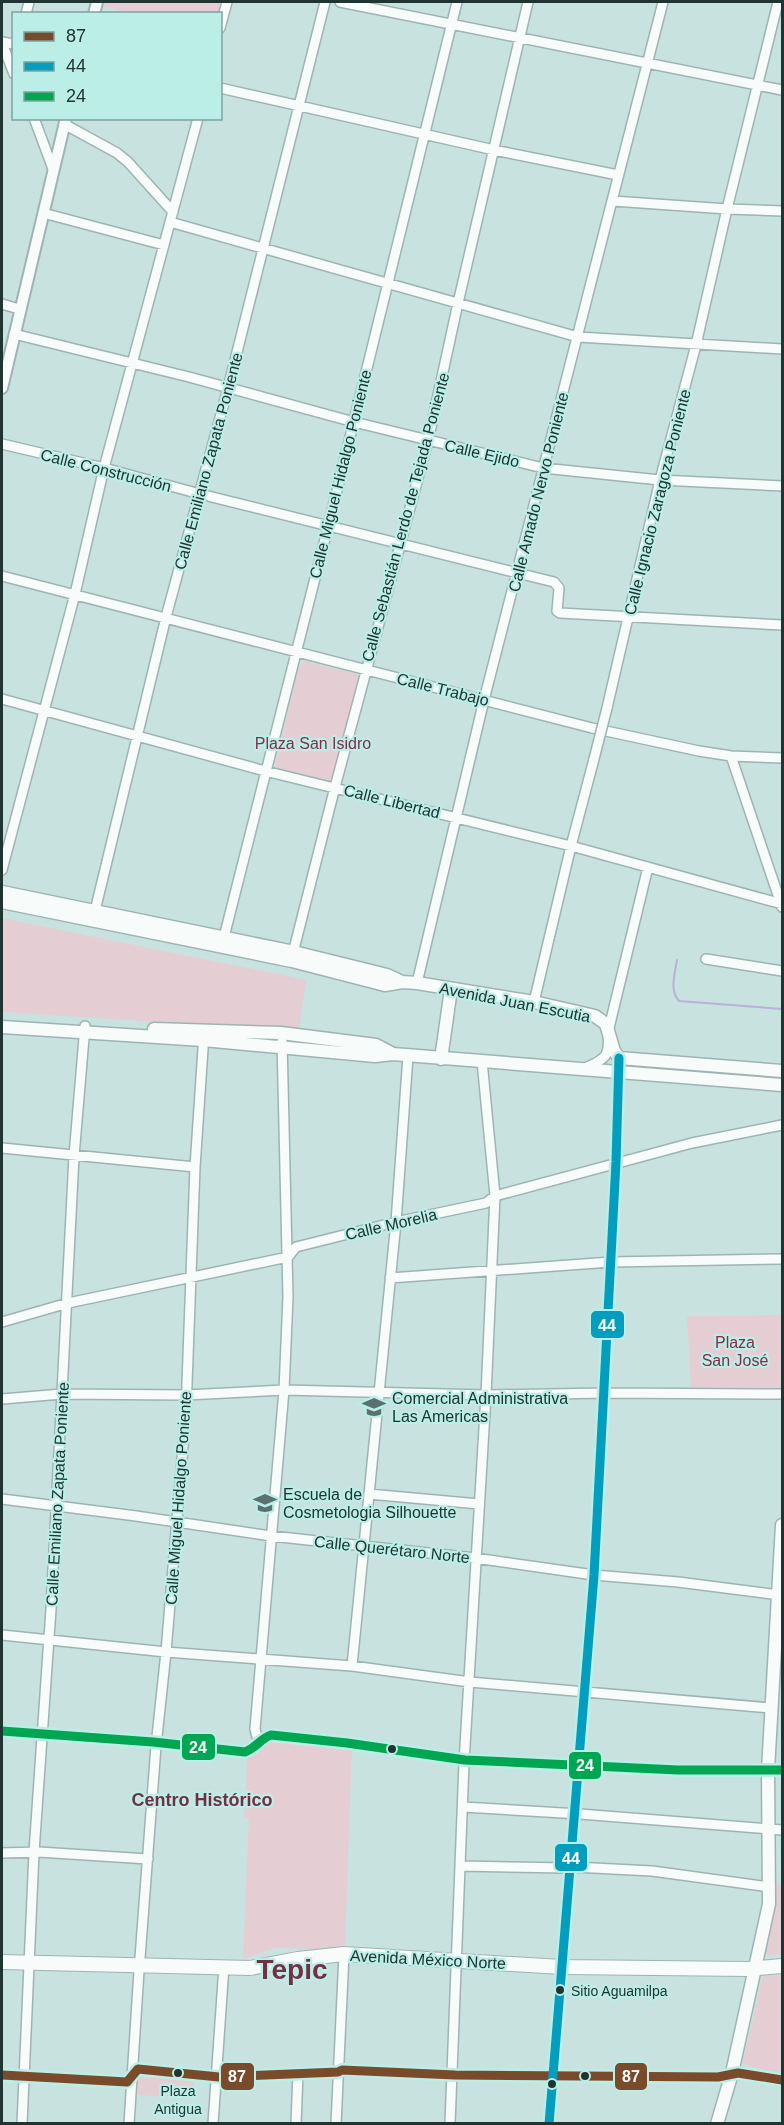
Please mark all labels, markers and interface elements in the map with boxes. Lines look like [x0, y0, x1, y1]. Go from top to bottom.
legend [12, 12, 222, 120]
text: 87 [66, 26, 86, 46]
text: 44 [66, 56, 86, 76]
text: 24 [66, 86, 86, 106]
street label: Calle Emiliano Zapata Poniente [171, 351, 246, 572]
street label: Calle Miguel Hidalgo Poniente [306, 368, 375, 580]
street label: Calle Sebastián Lerdo de Tejada Poniente [359, 371, 452, 664]
street label: Calle Ignacio Zaragoza Poniente [621, 387, 694, 617]
street label: Calle Amado Nervo Poniente [505, 390, 572, 594]
street label: Calle Ejido [443, 437, 521, 470]
street label: Calle Construcción [39, 446, 173, 495]
street label: Calle Trabajo [395, 670, 491, 709]
park label: Plaza San Isidro [255, 735, 371, 752]
street label: Calle Libertad [342, 781, 442, 822]
street label: Avenida Juan Escutia [438, 979, 592, 1026]
street label: Calle Morelia [344, 1206, 439, 1243]
line badge: 44 [590, 1310, 625, 1339]
text: 44 [598, 1317, 616, 1334]
park label: Plaza San José [702, 1334, 768, 1369]
street label: Calle Emiliano Zapata Poniente [43, 1382, 72, 1606]
street label: Calle Miguel Hidalgo Poniente [163, 1390, 194, 1606]
place label: Comercial Administrativa Las Americas [392, 1390, 568, 1425]
school or university icon: Comercial Administrativa Las Americas [361, 1394, 387, 1420]
place label: Escuela de Cosmetologia Silhouette [283, 1486, 457, 1521]
school or university icon: Escuela de Cosmetologia Silhouette [252, 1490, 278, 1516]
street label: Calle Querétaro Norte [313, 1533, 471, 1566]
line badge: 24 [181, 1733, 216, 1761]
text: 24 [189, 1739, 207, 1756]
unlabelled marker [386, 1743, 398, 1755]
line badge: 24 [568, 1751, 602, 1780]
text: 24 [576, 1757, 594, 1774]
district label: Centro Histórico [131, 1790, 273, 1810]
line badge: 44 [554, 1843, 588, 1872]
text: 44 [562, 1850, 580, 1867]
street label: Avenida México Norte [350, 1947, 507, 1972]
district label: Tepic [256, 1954, 328, 1985]
place label: Sitio Aguamilpa [571, 1983, 668, 1999]
marker: Sitio Aguamilpa [554, 1984, 566, 1996]
line badge: 87 [220, 2062, 255, 2091]
line badge: 87 [614, 2062, 648, 2091]
marker: Plaza Antigua [172, 2067, 184, 2079]
text: 87 [228, 2068, 246, 2085]
text: 87 [622, 2068, 640, 2085]
unlabelled marker [579, 2070, 591, 2082]
unlabelled marker [546, 2078, 558, 2090]
place label: Plaza Antigua [154, 2083, 202, 2117]

